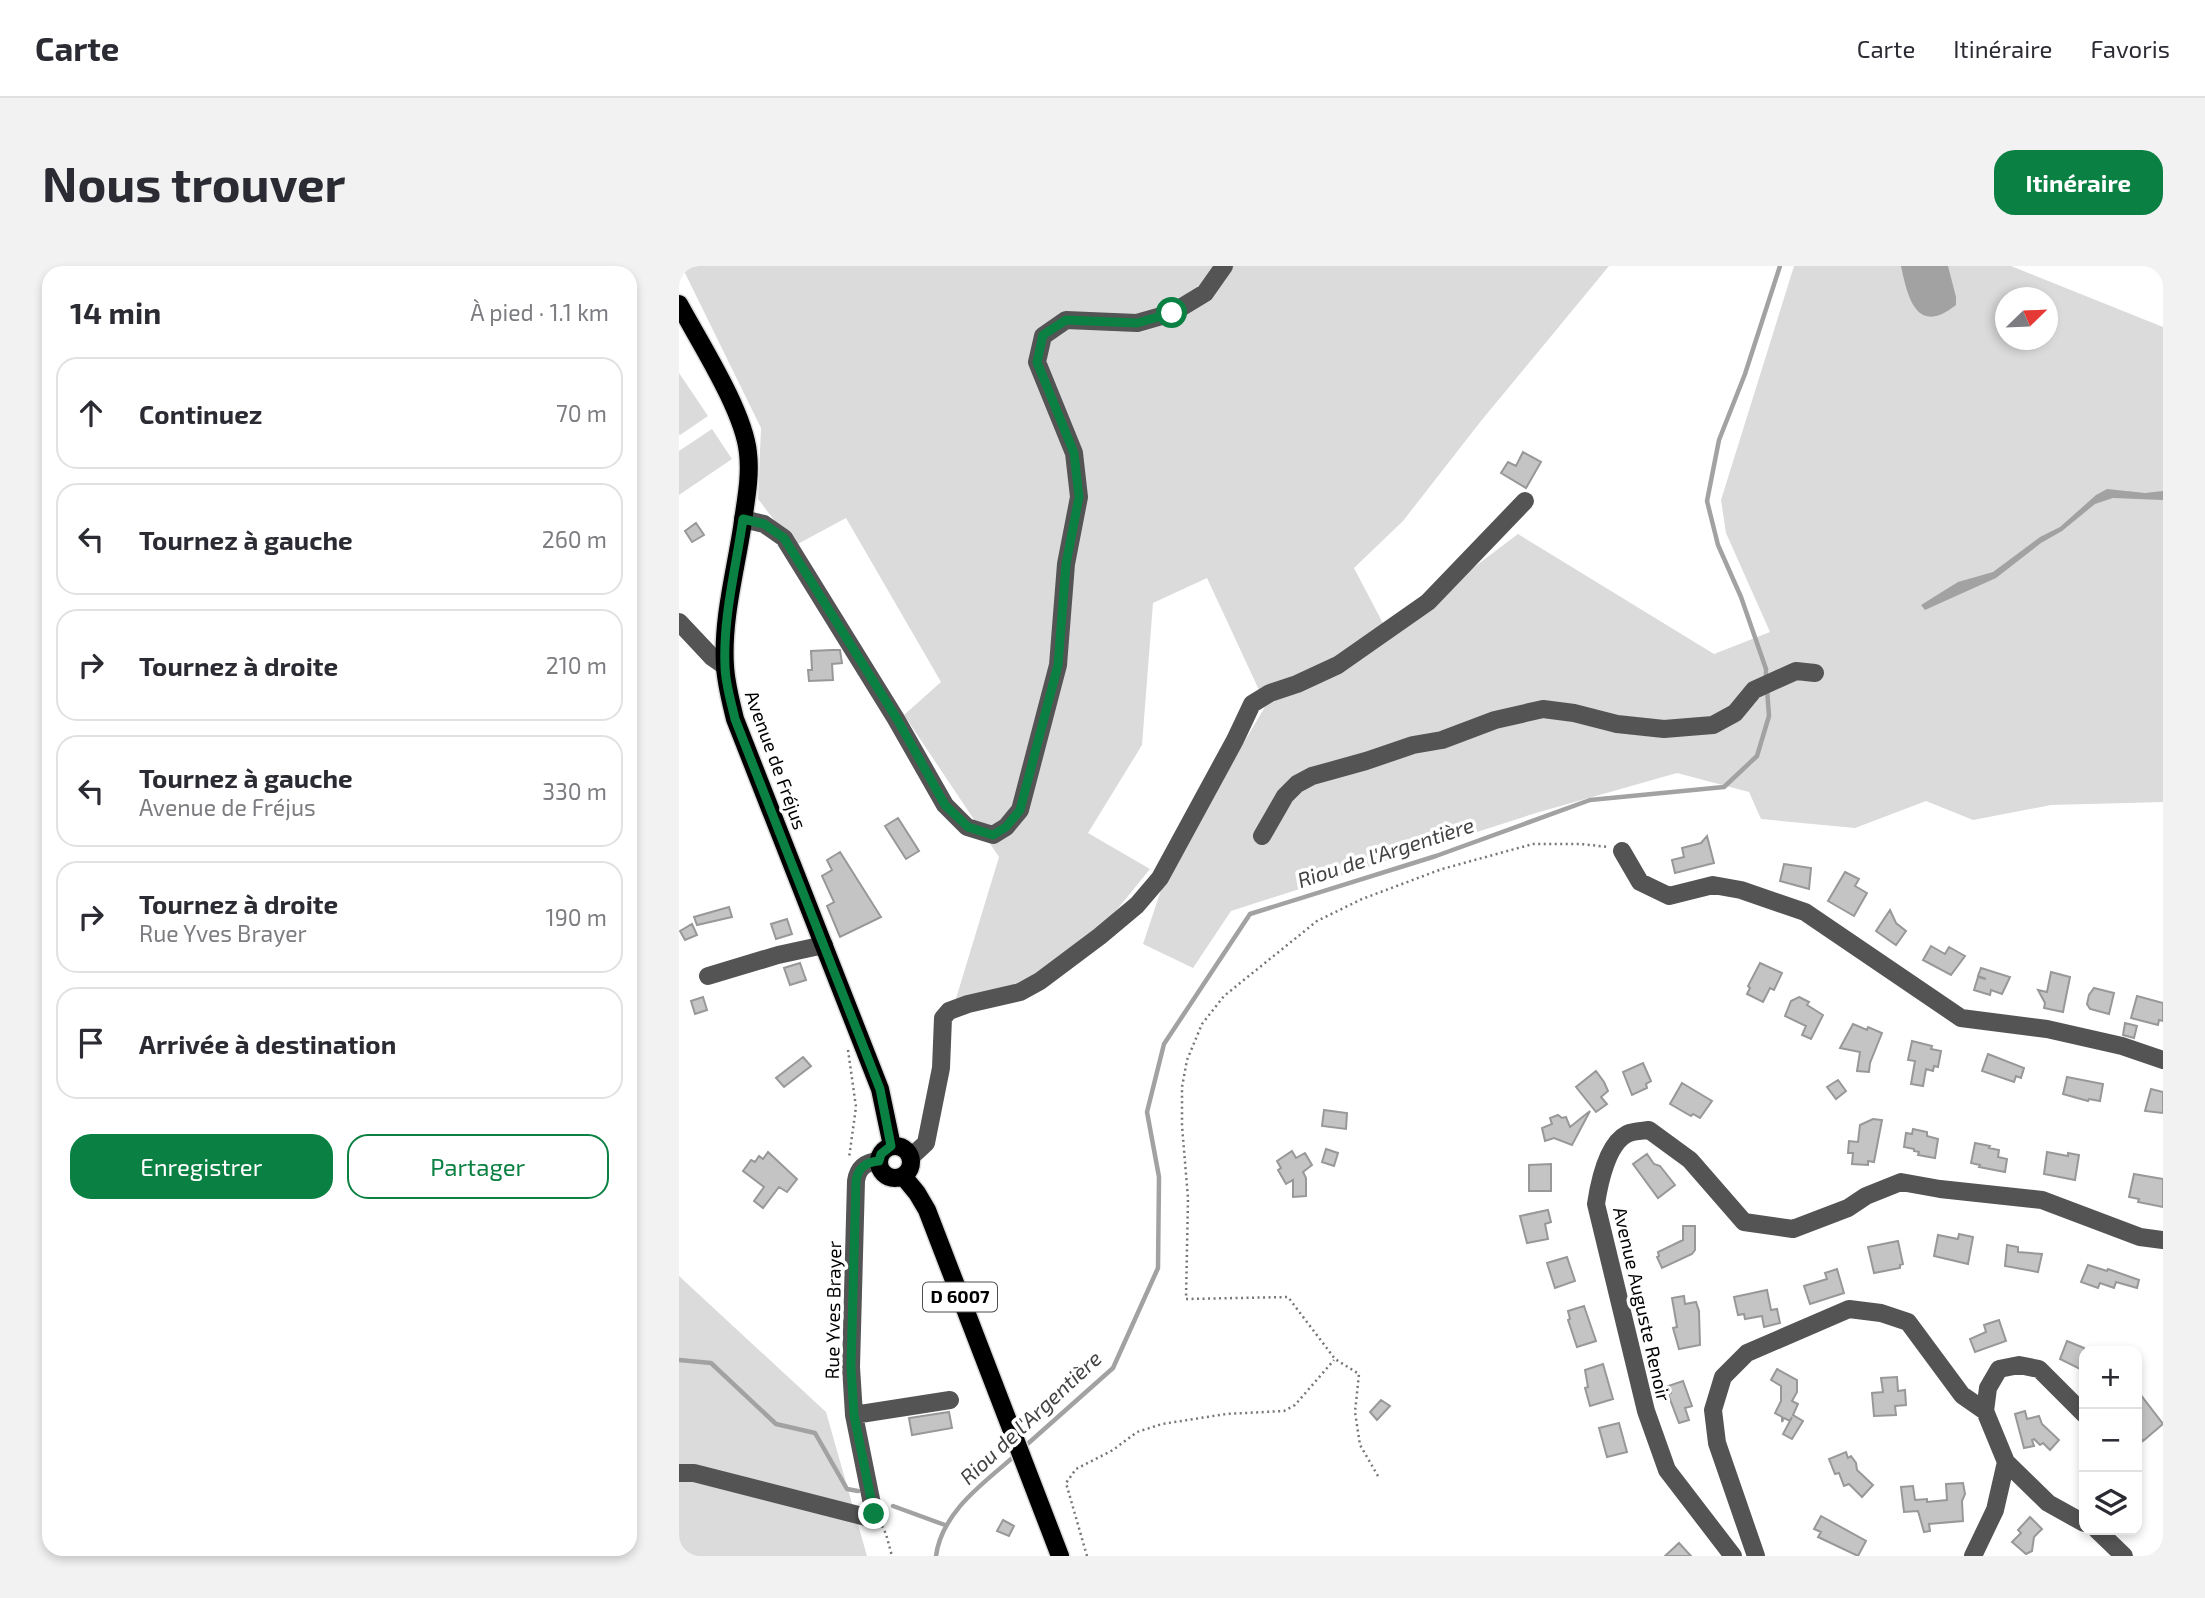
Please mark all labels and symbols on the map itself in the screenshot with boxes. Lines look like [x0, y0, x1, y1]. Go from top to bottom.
north arrow [1995, 287, 2058, 350]
route start [1156, 297, 1187, 328]
street label: Avenue de Fréjus [741, 687, 812, 832]
water label: Riou de l'Argentière [1294, 811, 1477, 892]
street label: Avenue Auguste Renoir [1609, 1204, 1676, 1404]
street label: Rue Yves Brayer [820, 1240, 845, 1380]
road number: D 6007 [923, 1282, 997, 1312]
water label: Riou de l'Argentière [954, 1345, 1106, 1489]
route end [858, 1498, 889, 1529]

